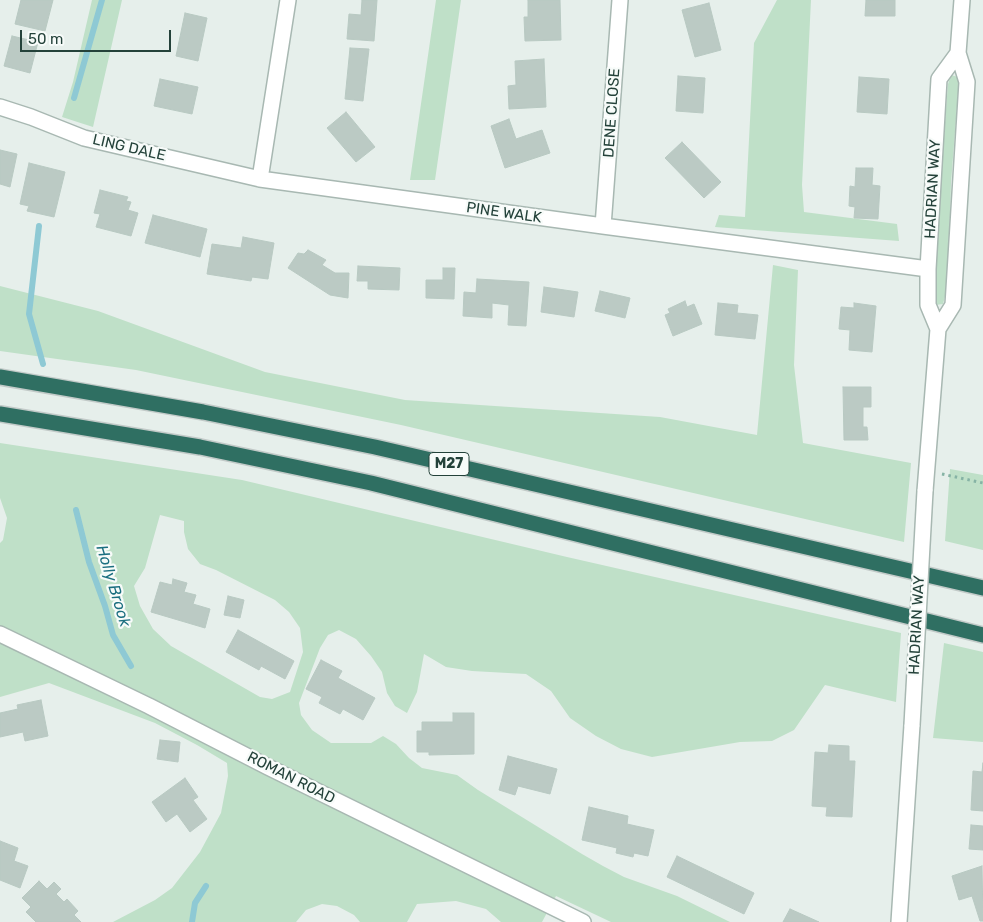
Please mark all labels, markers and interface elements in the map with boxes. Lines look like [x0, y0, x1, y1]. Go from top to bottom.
scale bar [22, 20, 174, 52]
text: 50 m [28, 30, 63, 48]
street label: DENE CLOSE [600, 68, 624, 158]
street label: LING DALE [91, 131, 167, 165]
street label: HADRIAN WAY [921, 139, 945, 239]
street label: PINE WALK [465, 199, 543, 227]
road number: M27 [429, 452, 469, 476]
water label: Holly Brook [91, 543, 135, 629]
street label: HADRIAN WAY [905, 575, 929, 675]
street label: ROMAN ROAD [244, 748, 338, 808]

